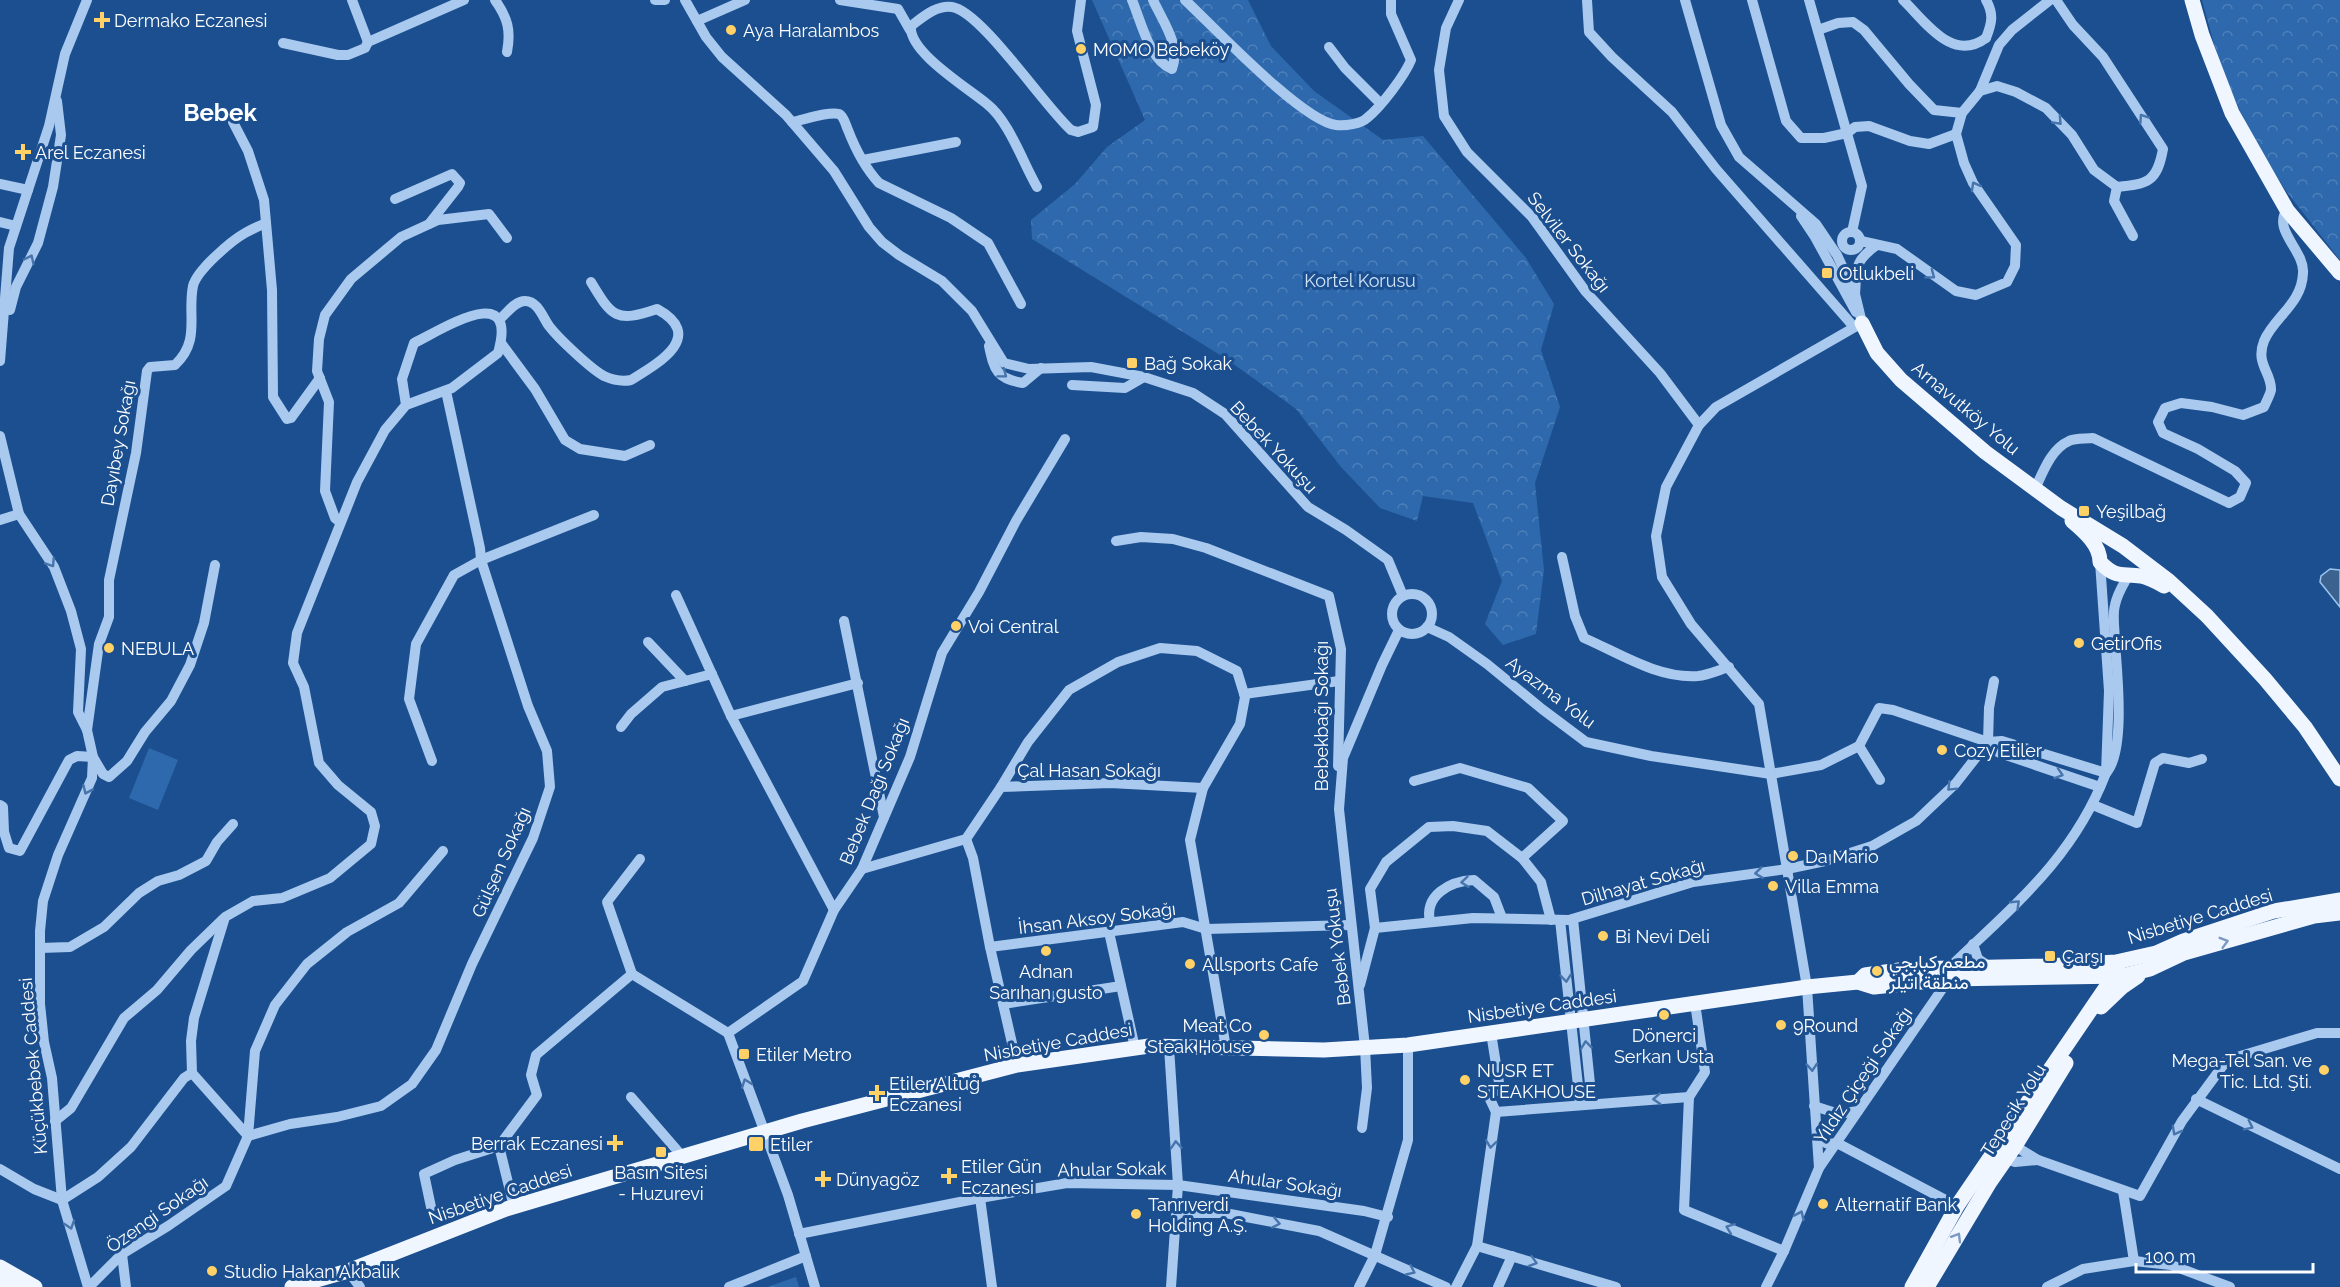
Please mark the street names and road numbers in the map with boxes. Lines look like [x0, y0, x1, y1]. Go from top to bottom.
street label: Selviler Sokağı [1523, 188, 1615, 296]
street label: Arnavutköy Yolu [1908, 357, 2024, 459]
street label: Dayıbey Sokağı [97, 379, 139, 507]
street label: Bebek Yokuşu [1226, 397, 1322, 497]
street label: Bebekbağı Sokağı [1311, 641, 1332, 791]
street label: Ayazma Yolu [1502, 652, 1600, 732]
street label: Bebek Dağı Sokağı [835, 714, 913, 868]
street label: Çal Hasan Sokağı [1017, 760, 1161, 781]
street label: Gülşen Sokağı [467, 803, 535, 921]
street label: Dilhayat Sokağı [1579, 854, 1707, 910]
street label: Nisbetiye Caddesi [2125, 884, 2275, 948]
street label: Bebek Yokuşu [1319, 887, 1355, 1007]
street label: İhsan Aksoy Sokağı [1017, 898, 1177, 938]
street label: Küçükbebek Caddesi [15, 977, 51, 1155]
street label: Nisbetiye Caddesi [1466, 985, 1618, 1027]
street label: Yıldız Çiçeği Sokağı [1810, 1003, 1916, 1147]
street label: Nisbetiye Caddesi [982, 1019, 1134, 1065]
street label: Tepecik Yolu [1976, 1060, 2050, 1160]
street label: Ahular Sokak [1057, 1158, 1167, 1180]
street label: Nisbetiye Caddesi [425, 1160, 575, 1228]
street label: Ahular Sokağı [1227, 1165, 1343, 1201]
street label: Özengi Sokağı [102, 1171, 212, 1257]

